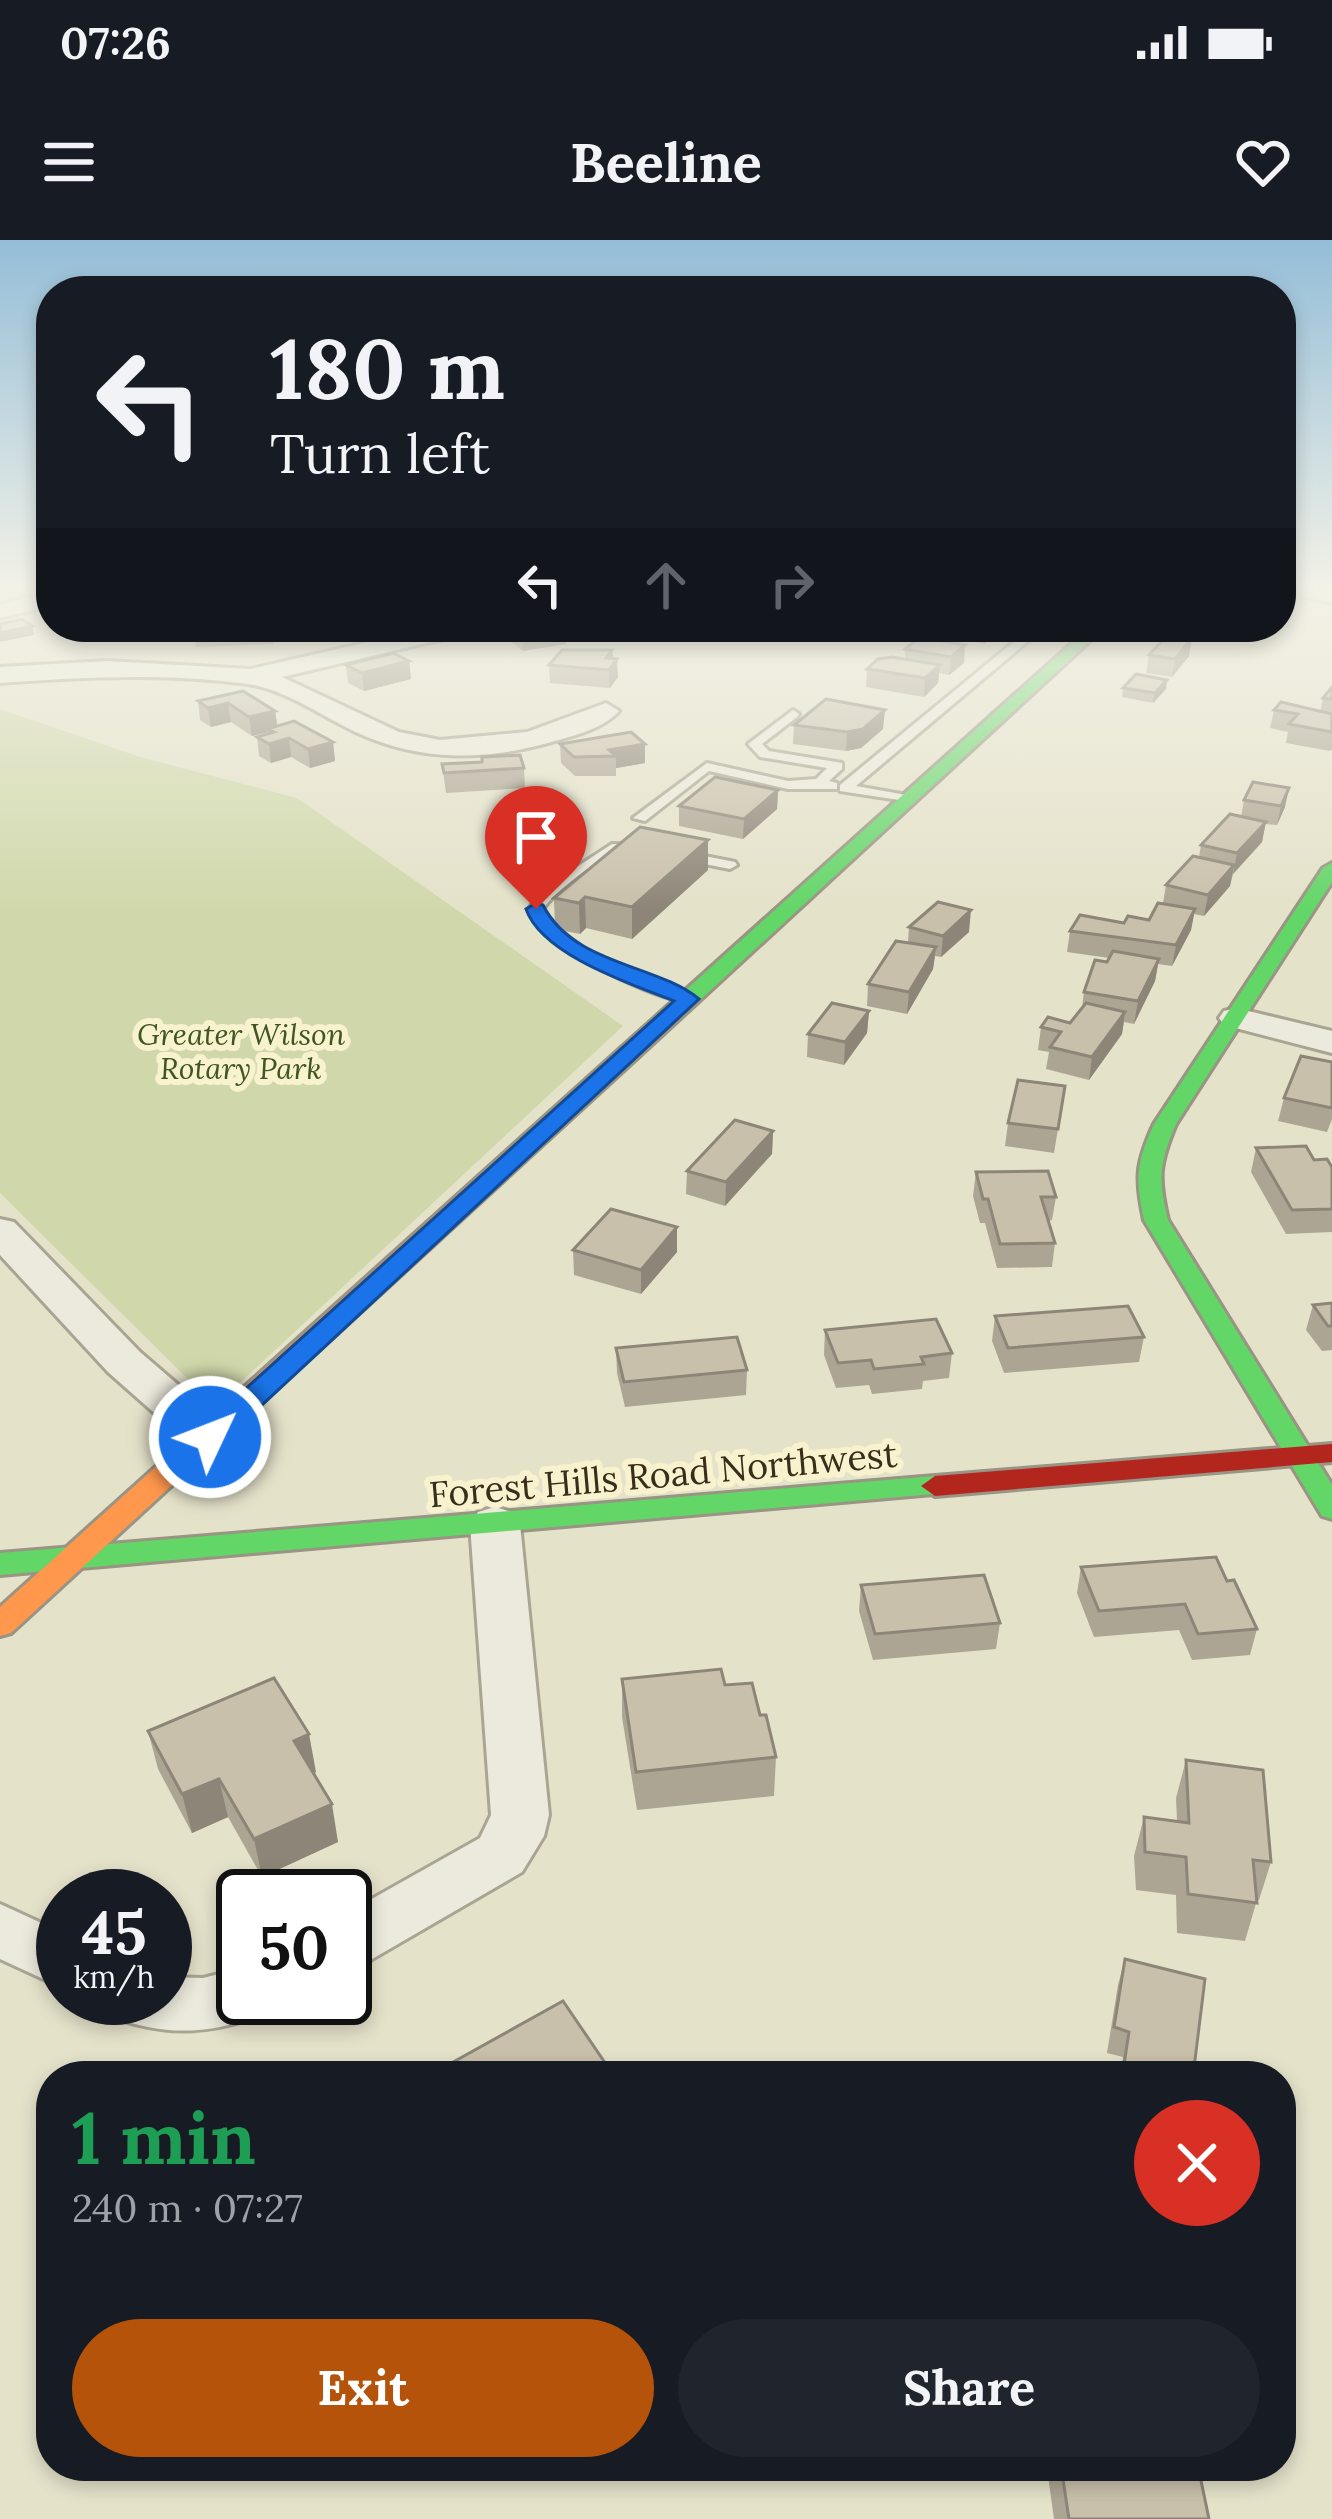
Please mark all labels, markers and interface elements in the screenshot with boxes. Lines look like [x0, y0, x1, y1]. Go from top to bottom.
text: 07:26 [60, 14, 171, 71]
text: Beeline [570, 128, 762, 197]
icon: menu [36, 129, 102, 195]
icon: heart [1230, 129, 1296, 195]
text: 180 m [270, 314, 505, 422]
icon: left [72, 324, 228, 480]
text: Turn left [270, 419, 490, 488]
icon: left [507, 552, 573, 618]
icon: ahead [633, 552, 699, 618]
icon: right [759, 552, 825, 618]
pin [485, 786, 587, 909]
icon: arrive [503, 804, 569, 870]
park label: Greater Wilson Rotary Park [137, 1015, 346, 1087]
position arrow [147, 1374, 273, 1500]
street label: Forest Hills Road Northwest [427, 1431, 899, 1517]
speed limit sign: 50 [216, 1869, 372, 2025]
text: 45 [81, 1894, 147, 1970]
text: km/h [73, 1958, 155, 1996]
text: 1 min [72, 2092, 256, 2184]
button: close [1134, 2100, 1260, 2226]
text: 240 m · 07:27 [72, 2183, 303, 2233]
button: Exit [72, 2319, 654, 2457]
button: Share [678, 2319, 1260, 2457]

